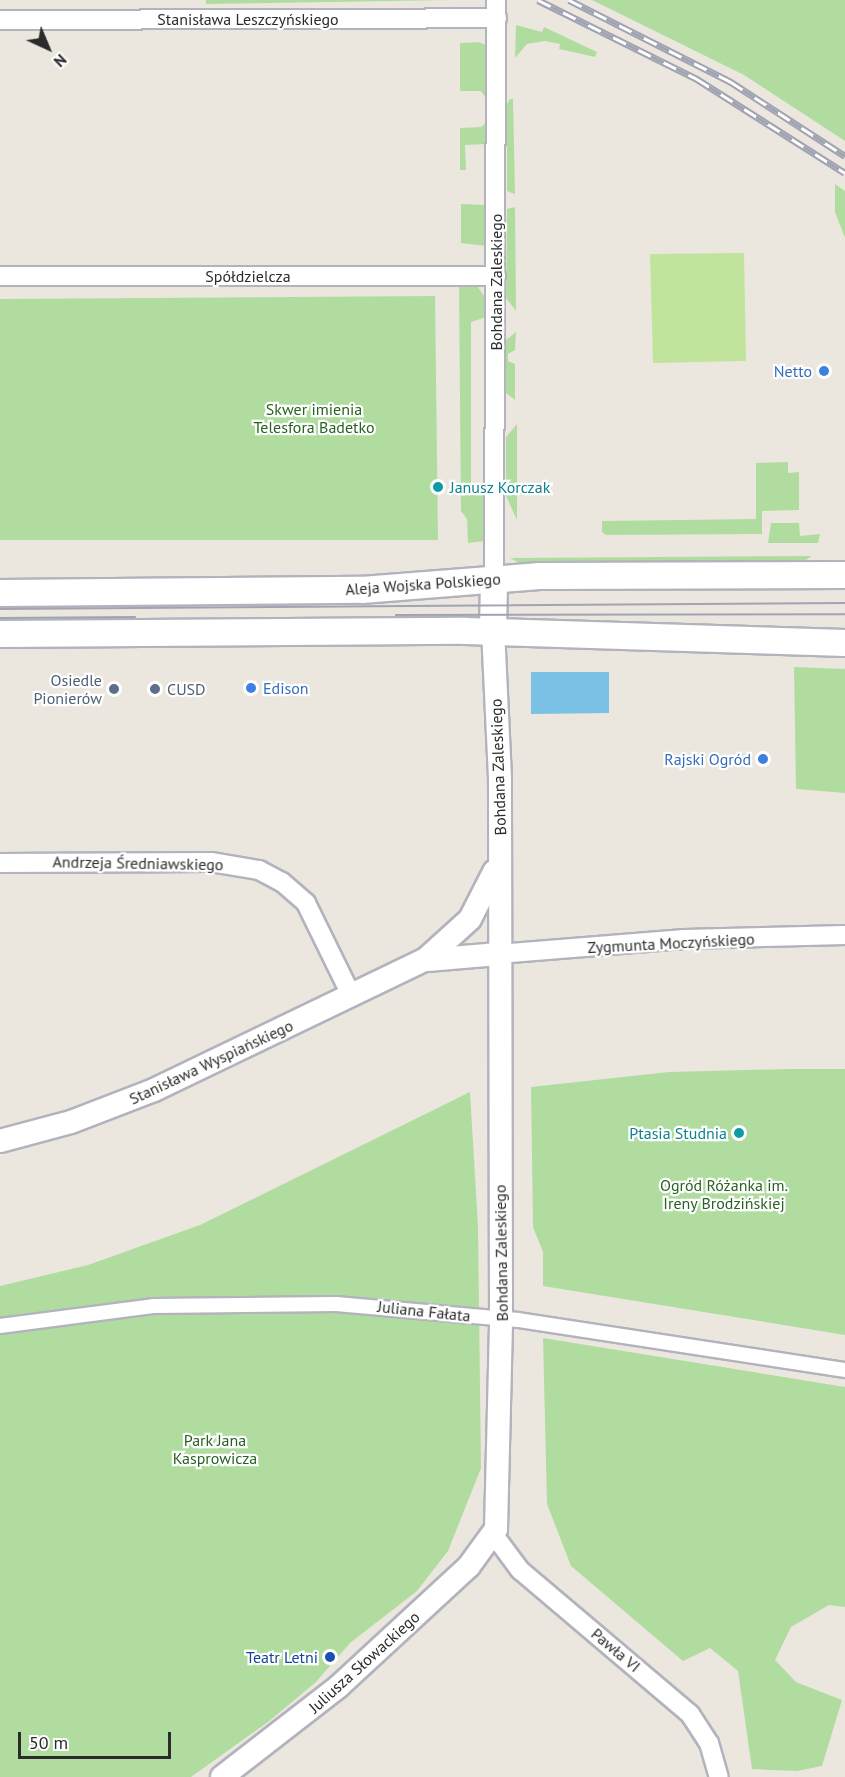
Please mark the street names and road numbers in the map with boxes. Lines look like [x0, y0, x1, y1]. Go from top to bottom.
street label: Stanisława Leszczyńskiego [157, 9, 339, 29]
street label: Bohdana Zaleskiego [486, 213, 506, 351]
street label: Spółdzielcza [205, 266, 291, 286]
street label: Aleja Wojska Polskiego [344, 569, 502, 599]
street label: Bohdana Zaleskiego [486, 698, 510, 836]
street label: Andrzeja Średniawskiego [52, 852, 224, 874]
street label: Zygmunta Moczyńskiego [587, 929, 755, 957]
street label: Stanisława Wyspiańskiego [126, 1016, 296, 1108]
street label: Bohdana Zaleskiego [490, 1184, 512, 1322]
street label: Juliana Fałata [377, 1297, 471, 1325]
street label: Juliusza Słowackiego [305, 1607, 423, 1717]
street label: Pawła VI [587, 1624, 645, 1676]

